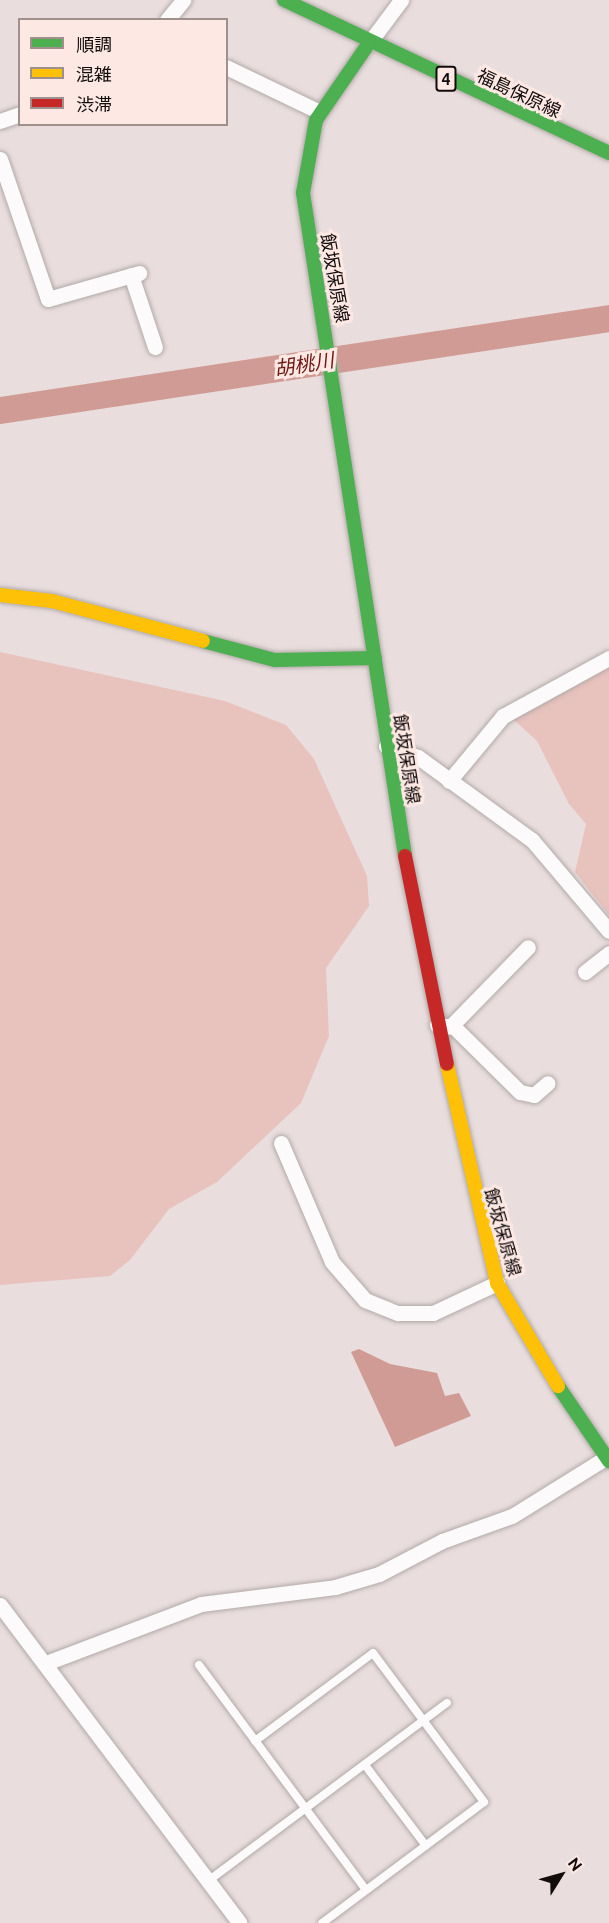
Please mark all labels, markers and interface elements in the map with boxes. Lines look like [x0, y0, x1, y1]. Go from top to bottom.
legend [18, 18, 228, 126]
text: 順調 [76, 34, 112, 54]
text: 混雑 [76, 64, 112, 84]
street label: 福島保原線 [474, 64, 564, 122]
road number: 4 [434, 66, 458, 92]
text: 渋滞 [76, 94, 112, 114]
street label: 飯坂保原線 [317, 232, 353, 324]
water label: 胡桃川 [272, 347, 336, 381]
street label: 飯坂保原線 [389, 713, 425, 805]
street label: 飯坂保原線 [480, 1186, 526, 1278]
north arrow [531, 1845, 591, 1905]
text: N [565, 1854, 586, 1874]

